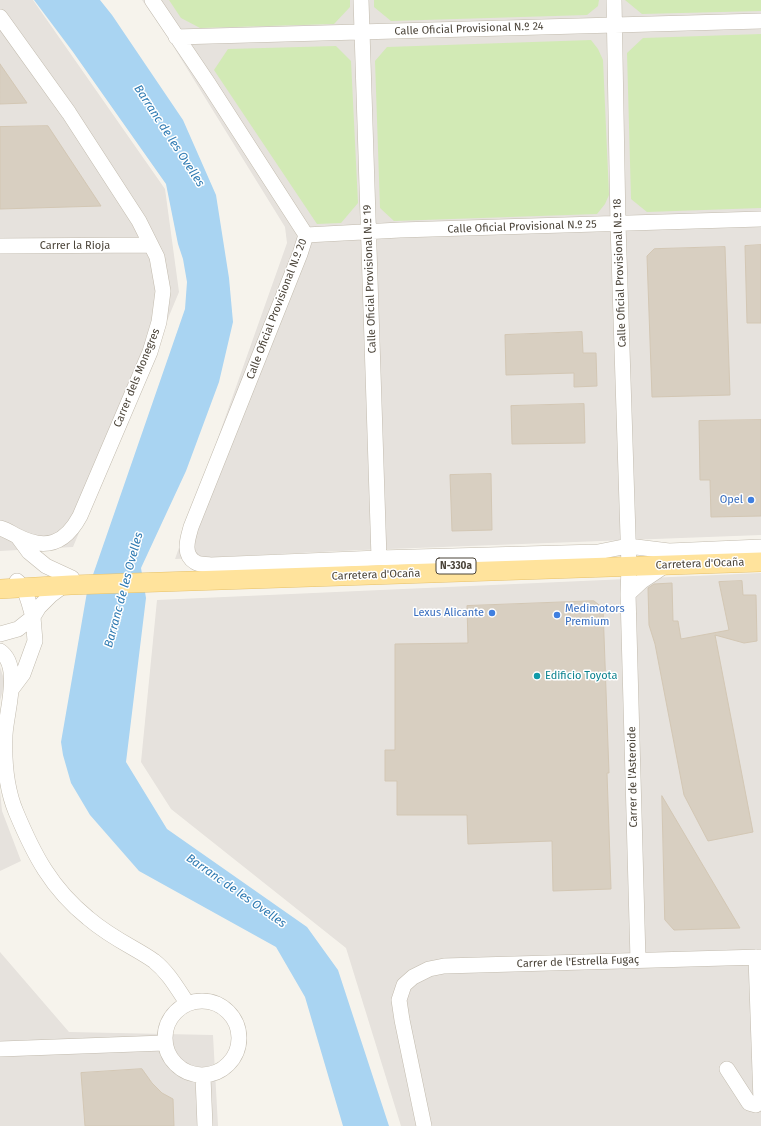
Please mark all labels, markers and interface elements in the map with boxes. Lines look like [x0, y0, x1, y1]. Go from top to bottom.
street label: Calle Oficial Provisional N.º 24 [394, 20, 544, 38]
water label: Barranc de les Ovelles [131, 82, 207, 190]
street label: Calle Oficial Provisional N.º 18 [611, 198, 629, 348]
street label: Calle Oficial Provisional N.º 19 [361, 204, 379, 354]
street label: Calle Oficial Provisional N.º 25 [447, 218, 597, 236]
street label: Calle Oficial Provisional N.º 20 [244, 237, 310, 381]
street label: Carrer la Rioja [40, 239, 110, 253]
street label: Carrer dels Monegres [111, 327, 163, 429]
place label: Opel [720, 493, 743, 507]
marker: Opel [746, 495, 756, 505]
water label: Barranc de les Ovelles [102, 531, 146, 649]
street label: Carretera d'Ocaña [655, 556, 745, 572]
road number: N-330a [436, 558, 476, 574]
street label: Carretera d'Ocaña [331, 567, 421, 583]
place label: Medimotors Premium [565, 602, 625, 628]
place label: Lexus Alicante [413, 606, 484, 620]
marker: Lexus Alicante [487, 608, 497, 618]
marker: Medimotors Premium [552, 610, 562, 620]
place label: Edificio Toyota [545, 669, 618, 683]
marker: Edificio Toyota [532, 671, 542, 681]
street label: Carrer de l'Asteroide [626, 726, 640, 828]
water label: Barranc de les Ovelles [183, 851, 289, 931]
street label: Carrer de l'Estrella Fugaç [517, 953, 639, 971]

